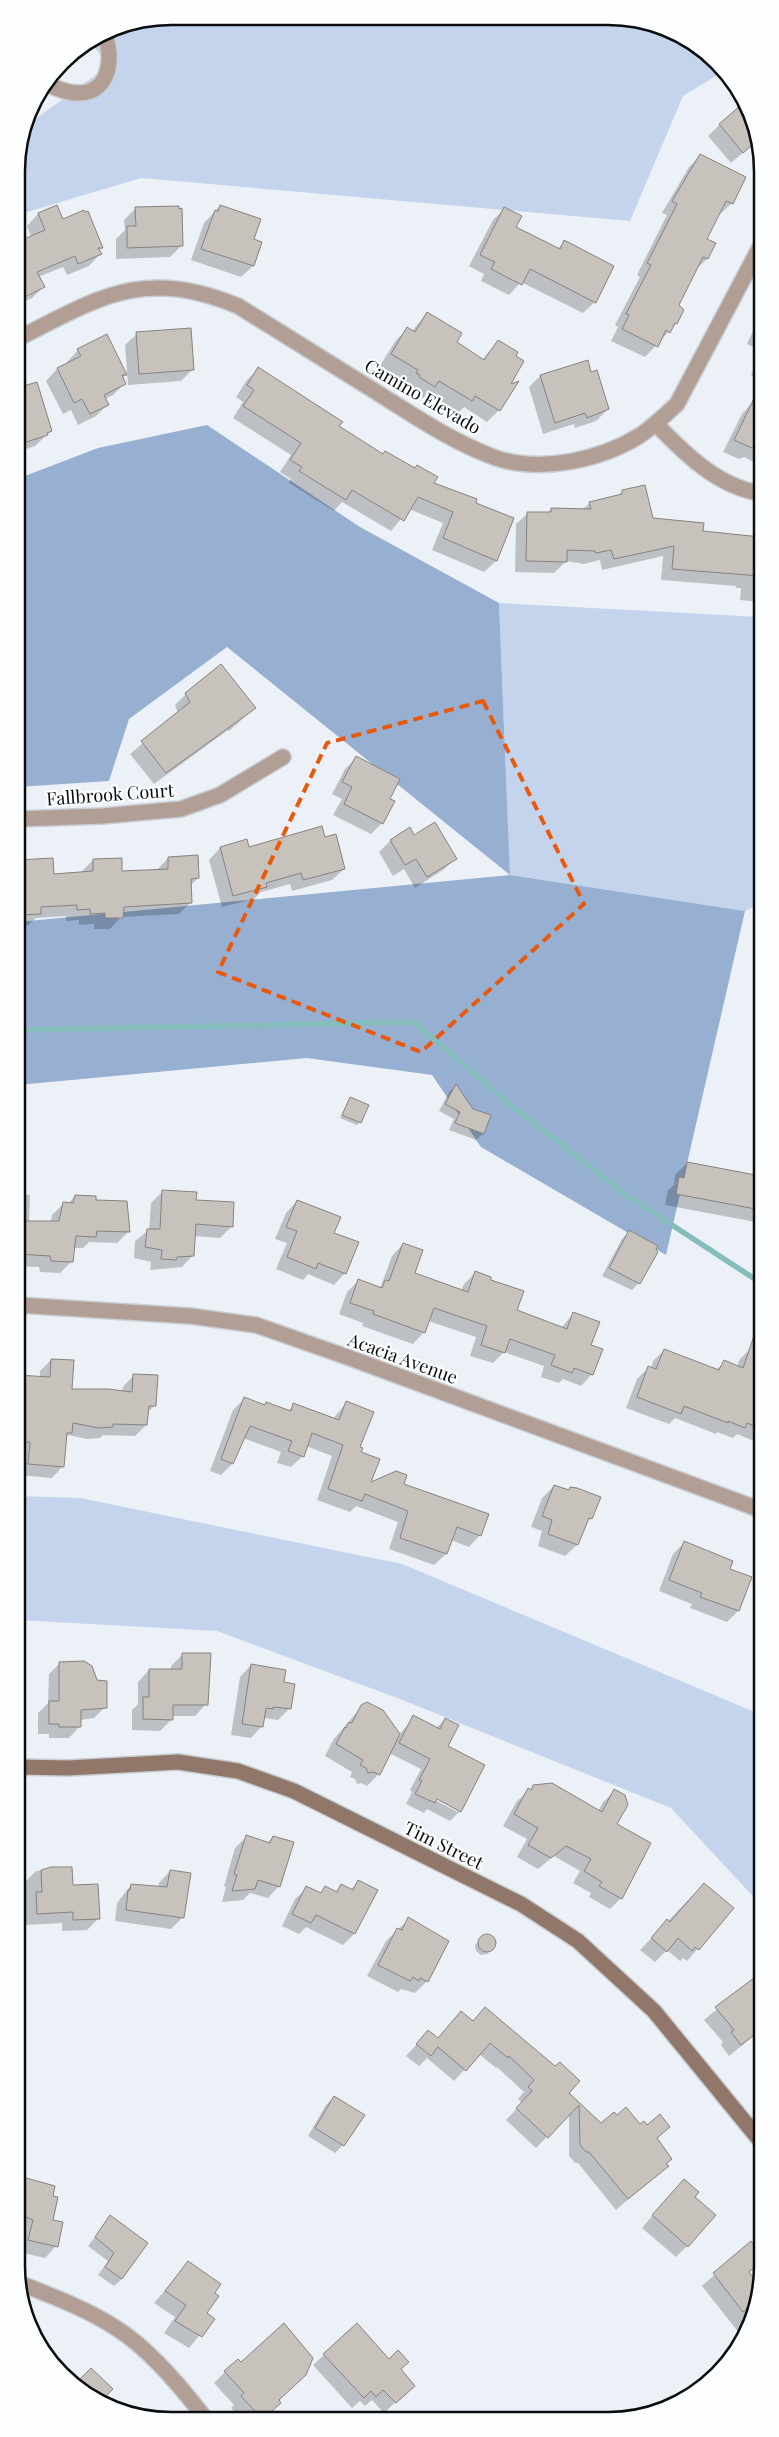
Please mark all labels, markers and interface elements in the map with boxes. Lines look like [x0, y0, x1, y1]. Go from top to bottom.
street label: Camino Elevado [360, 353, 486, 439]
street label: Fallbrook Court [45, 778, 175, 810]
street label: Acacia Avenue [344, 1327, 461, 1389]
street label: Tim Street [400, 1816, 488, 1875]

